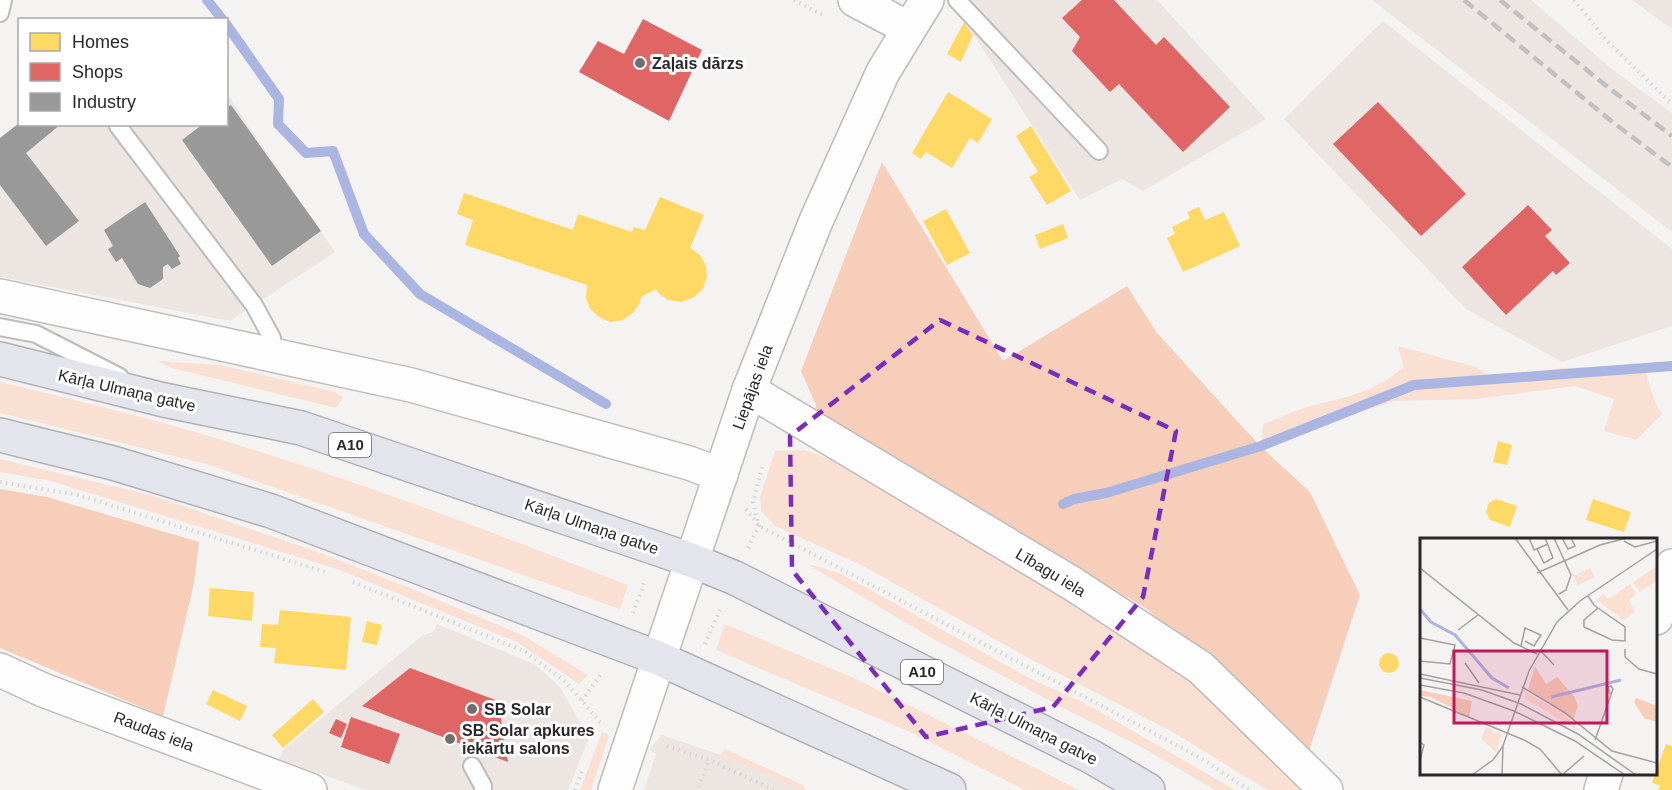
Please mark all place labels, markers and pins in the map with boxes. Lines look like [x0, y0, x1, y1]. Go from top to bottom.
place label: Zaļais dārzs [652, 55, 744, 72]
marker: Zaļais dārzs [633, 56, 647, 70]
place label: SB Solar [484, 701, 551, 718]
marker: SB Solar [465, 702, 479, 716]
place label: SB Solar apkures iekārtu salons [462, 722, 595, 757]
marker: SB Solar apkures iekārtu salons [443, 732, 457, 746]

